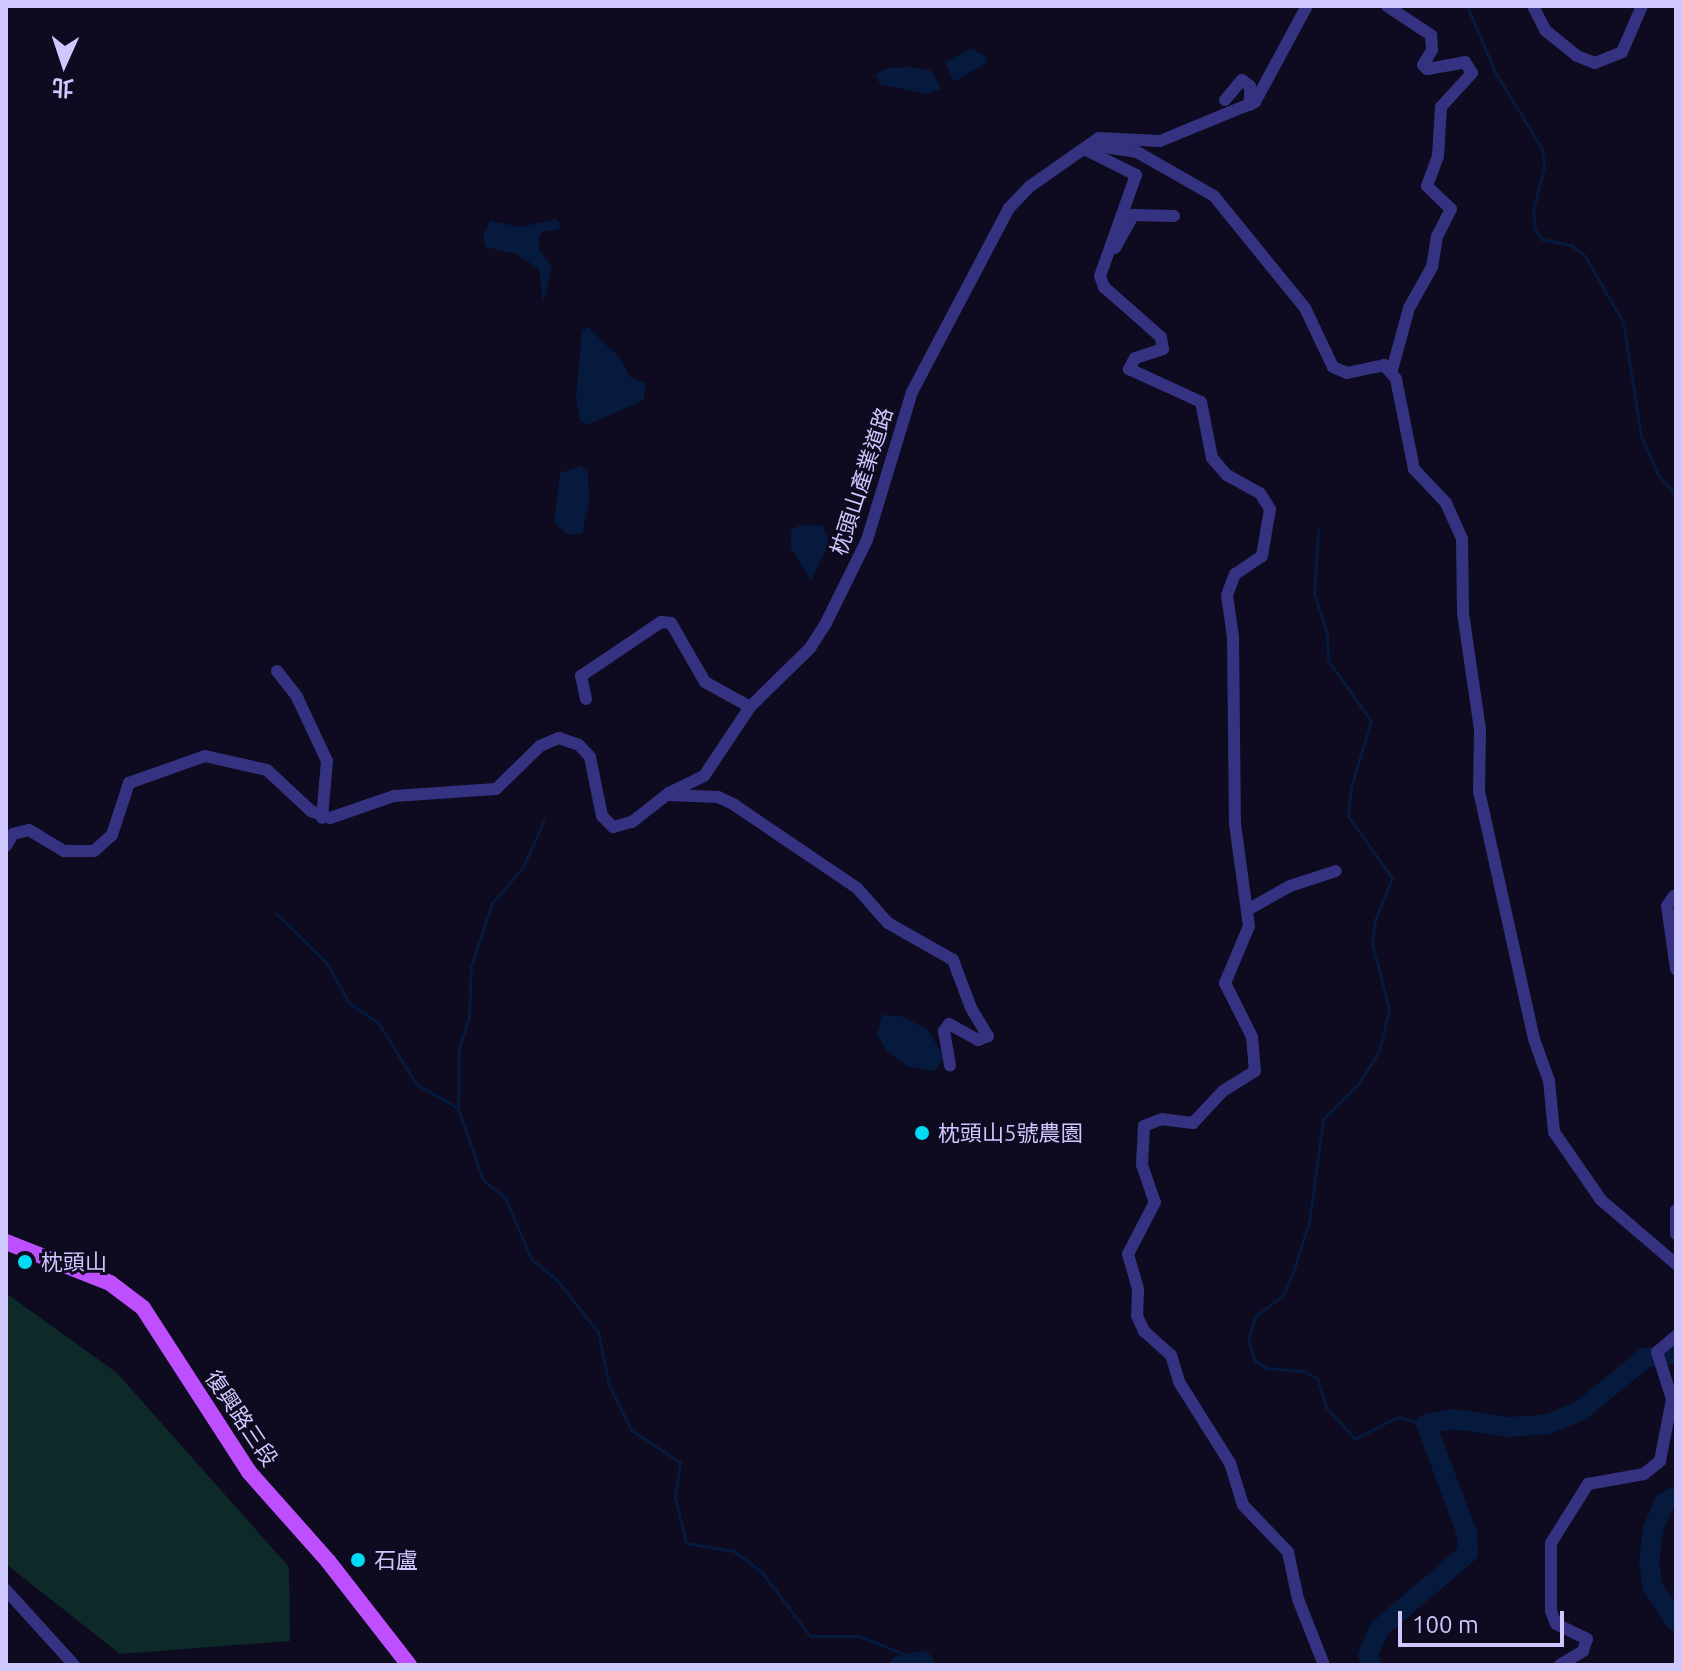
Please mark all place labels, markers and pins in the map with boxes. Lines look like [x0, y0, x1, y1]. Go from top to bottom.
place label: 枕頭山5號農園 [938, 1120, 1082, 1146]
marker: 枕頭山5號農園 [913, 1124, 931, 1142]
place label: 枕頭山 [41, 1249, 107, 1275]
marker: 枕頭山 [16, 1253, 34, 1271]
place label: 石盧 [374, 1547, 418, 1573]
marker: 石盧 [349, 1551, 367, 1569]

